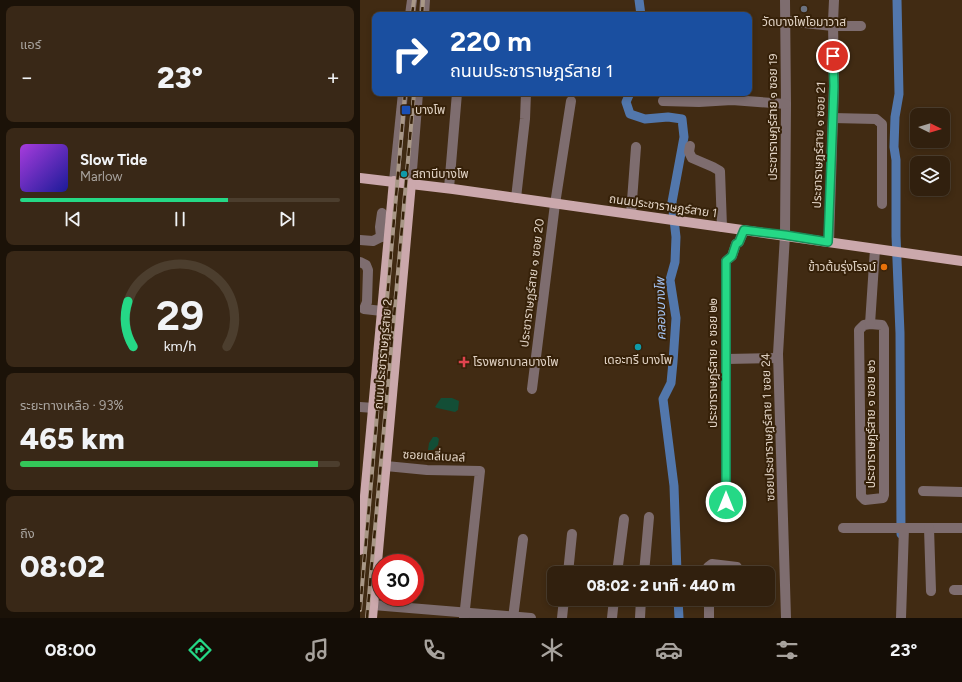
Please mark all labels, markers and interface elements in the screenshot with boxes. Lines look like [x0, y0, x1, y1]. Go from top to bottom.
marker: วัดบางโพโอมาวาส [799, 4, 809, 14]
place label: วัดบางโพโอมาวาส [762, 15, 846, 29]
text: 220 m [450, 24, 532, 58]
icon: right [384, 28, 436, 80]
text: แอร์ [20, 37, 41, 52]
pin [816, 39, 850, 73]
icon: arrive [822, 45, 844, 67]
street label: ประชาราษฎร์สาย ๑ ซอย 19 [766, 53, 780, 180]
text: 23° [157, 59, 203, 96]
text: ถนนประชาราษฎร์สาย 1 [450, 60, 613, 82]
text: − [20, 64, 34, 91]
text: + [326, 64, 340, 91]
street label: ประชาราษฎร์สาย ๑ ซอย 21 [810, 81, 828, 209]
place label: บางโพ [415, 103, 445, 117]
marker: บางโพ [400, 104, 412, 116]
north arrow [910, 108, 950, 148]
map controls [910, 108, 950, 196]
text: Slow Tide [80, 151, 147, 169]
button: layers [910, 156, 950, 196]
place label: สถานีบางโพ [412, 167, 469, 181]
text: Marlow [80, 169, 122, 184]
marker: สถานีบางโพ [399, 169, 409, 179]
street label: ถนนประชาราษฎร์สาย 1 [608, 191, 718, 221]
icon: previous [62, 208, 84, 230]
icon: pause [169, 208, 191, 230]
icon: next [276, 208, 298, 230]
street label: ประชาราษฎร์สาย ๑ ซอย 20 [517, 218, 547, 348]
place label: ข้าวต้มรุ่งโรจน์ [808, 260, 876, 274]
marker: ข้าวต้มรุ่งโรจน์ [879, 262, 889, 272]
water label: คลองบางโพ [652, 276, 669, 341]
text: 29 [156, 290, 204, 340]
street label: ถนนประชาราษฎร์สาย 2 [371, 298, 395, 410]
street label: ประชาราษฎร์สาย ๑ ซอย ๒๒ [706, 298, 720, 428]
text: km/h [164, 337, 196, 355]
marker: เดอะทรี บางโพ [633, 342, 643, 352]
street label: ซอยประชาราษฎร์สาย 1 ซอย 24 [758, 352, 778, 501]
place label: เดอะทรี บางโพ [604, 353, 672, 367]
place label: โรงพยาบาลบางโพ [473, 355, 559, 369]
marker: โรงพยาบาลบางโพ [458, 356, 470, 368]
street label: ประชาราษฎร์สาย ๑ ซอย ๒๖ [864, 360, 878, 488]
text: ระยะทางเหลือ · 93% [20, 398, 124, 413]
text: 465 km [20, 420, 125, 457]
street label: ซอยเดลี่เบลล์ [402, 445, 466, 465]
position arrow [705, 481, 747, 523]
text: ถึง [20, 526, 35, 541]
text: 08:02 [20, 548, 105, 585]
speed limit sign: 30 [372, 554, 424, 606]
text: 08:02 · 2 นาที · 440 m [587, 577, 735, 595]
icon: directions [186, 636, 214, 664]
icon: music [303, 636, 331, 664]
icon: phone [420, 636, 448, 664]
icon: climate [538, 636, 566, 664]
icon: car [655, 636, 683, 664]
icon: filters [773, 636, 801, 664]
text: 08:00 [45, 639, 96, 661]
text: 23° [890, 639, 917, 661]

